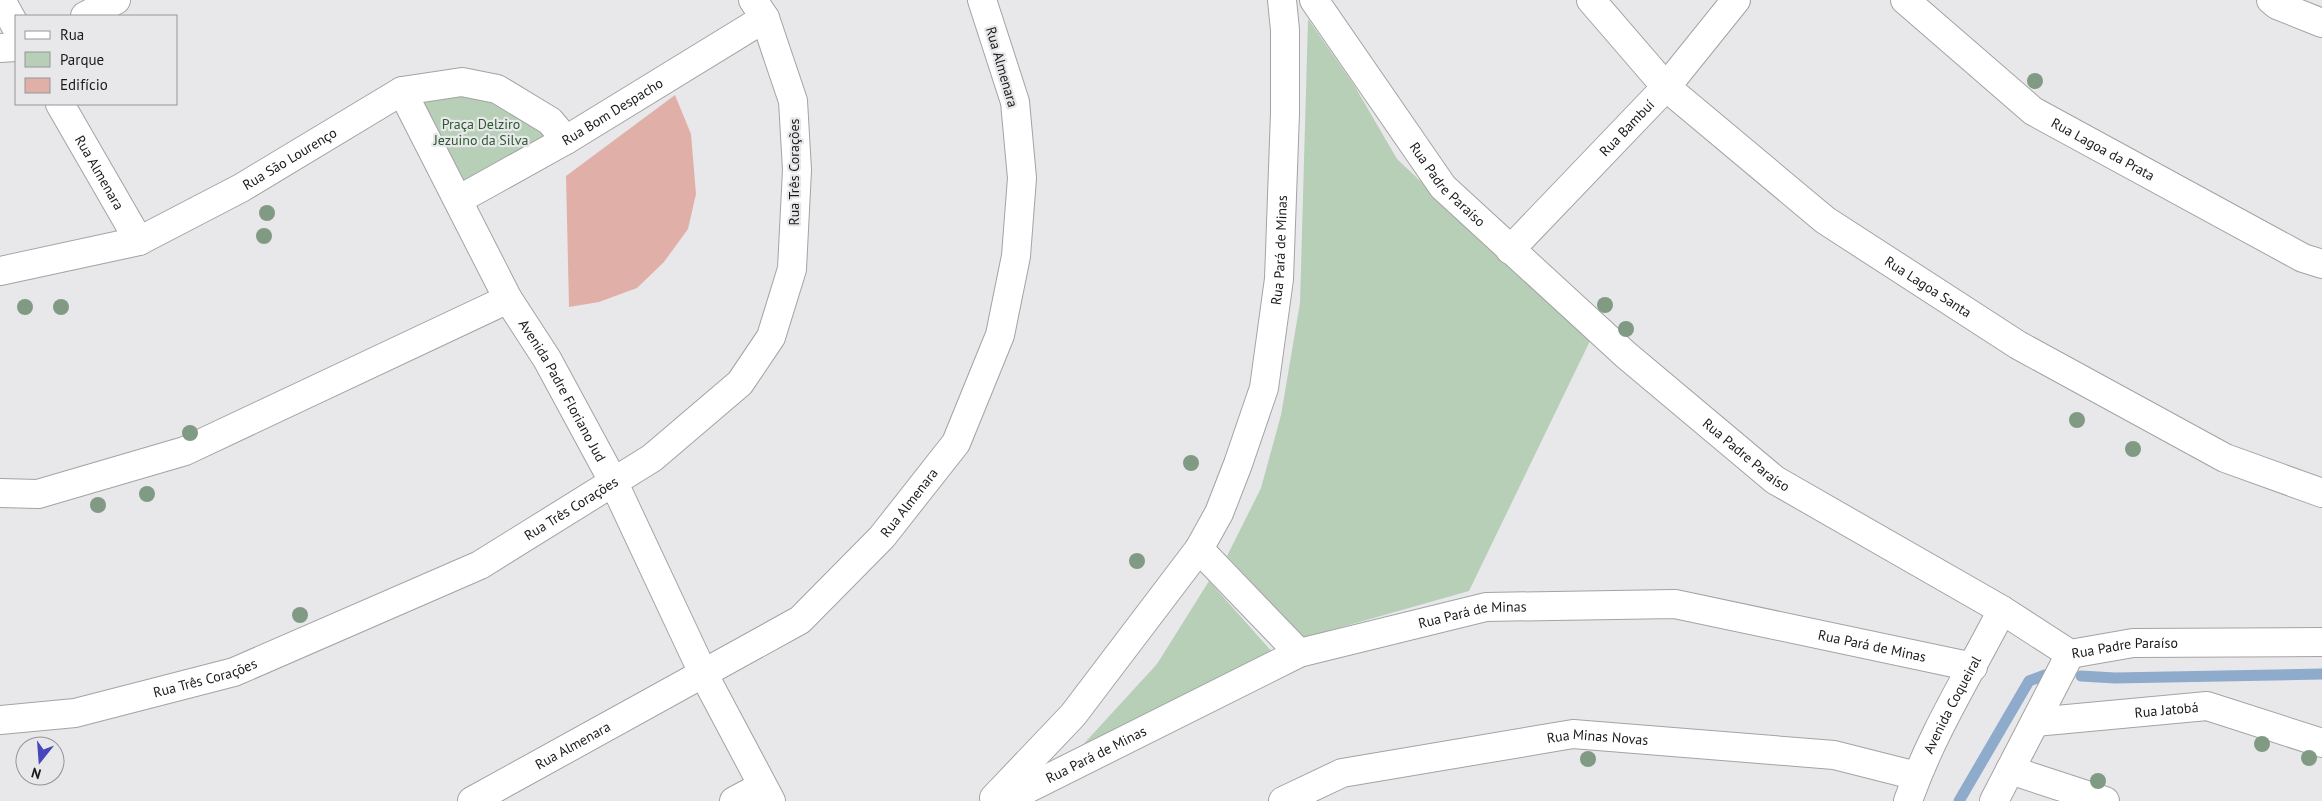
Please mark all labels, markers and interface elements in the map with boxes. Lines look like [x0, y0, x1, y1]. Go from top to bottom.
legend [15, 15, 178, 105]
text: Rua [60, 25, 84, 44]
street label: Rua Almenara [982, 25, 1022, 109]
text: Parque [60, 50, 104, 69]
street label: Rua Bom Despacho [558, 74, 666, 149]
text: Edifício [60, 75, 108, 94]
street label: Rua Bambuí [1596, 96, 1658, 160]
street label: Rua Lagoa da Prata [2048, 114, 2158, 185]
park label: Praça Delziro Jezuino da Silva [433, 115, 528, 149]
street label: Rua Três Corações [785, 118, 803, 226]
street label: Rua São Lourenço [239, 123, 340, 194]
street label: Rua Almenara [71, 132, 128, 213]
street label: Rua Padre Paraíso [1406, 138, 1489, 230]
street label: Rua Pará de Minas [1267, 195, 1291, 306]
street label: Rua Lagoa Santa [1881, 252, 1975, 322]
street label: Avenida Padre Floriano Jud [515, 316, 610, 465]
street label: Rua Padre Paraíso [1699, 414, 1793, 496]
street label: Rua Almenara [876, 464, 942, 541]
street label: Rua Três Corações [521, 472, 621, 544]
street label: Rua Pará de Minas [1416, 597, 1527, 632]
street label: Rua Pará de Minas [1816, 625, 1928, 666]
street label: Rua Padre Paraíso [2070, 634, 2178, 663]
street label: Avenida Coqueiral [1919, 653, 1985, 757]
street label: Rua Três Corações [151, 654, 260, 701]
street label: Rua Jatobá [2134, 698, 2199, 722]
street label: Rua Almenara [532, 717, 613, 773]
street label: Rua Pará de Minas [1043, 722, 1149, 787]
street label: Rua Minas Novas [1545, 725, 1649, 749]
north arrow [15, 736, 65, 786]
text: N [29, 763, 43, 783]

